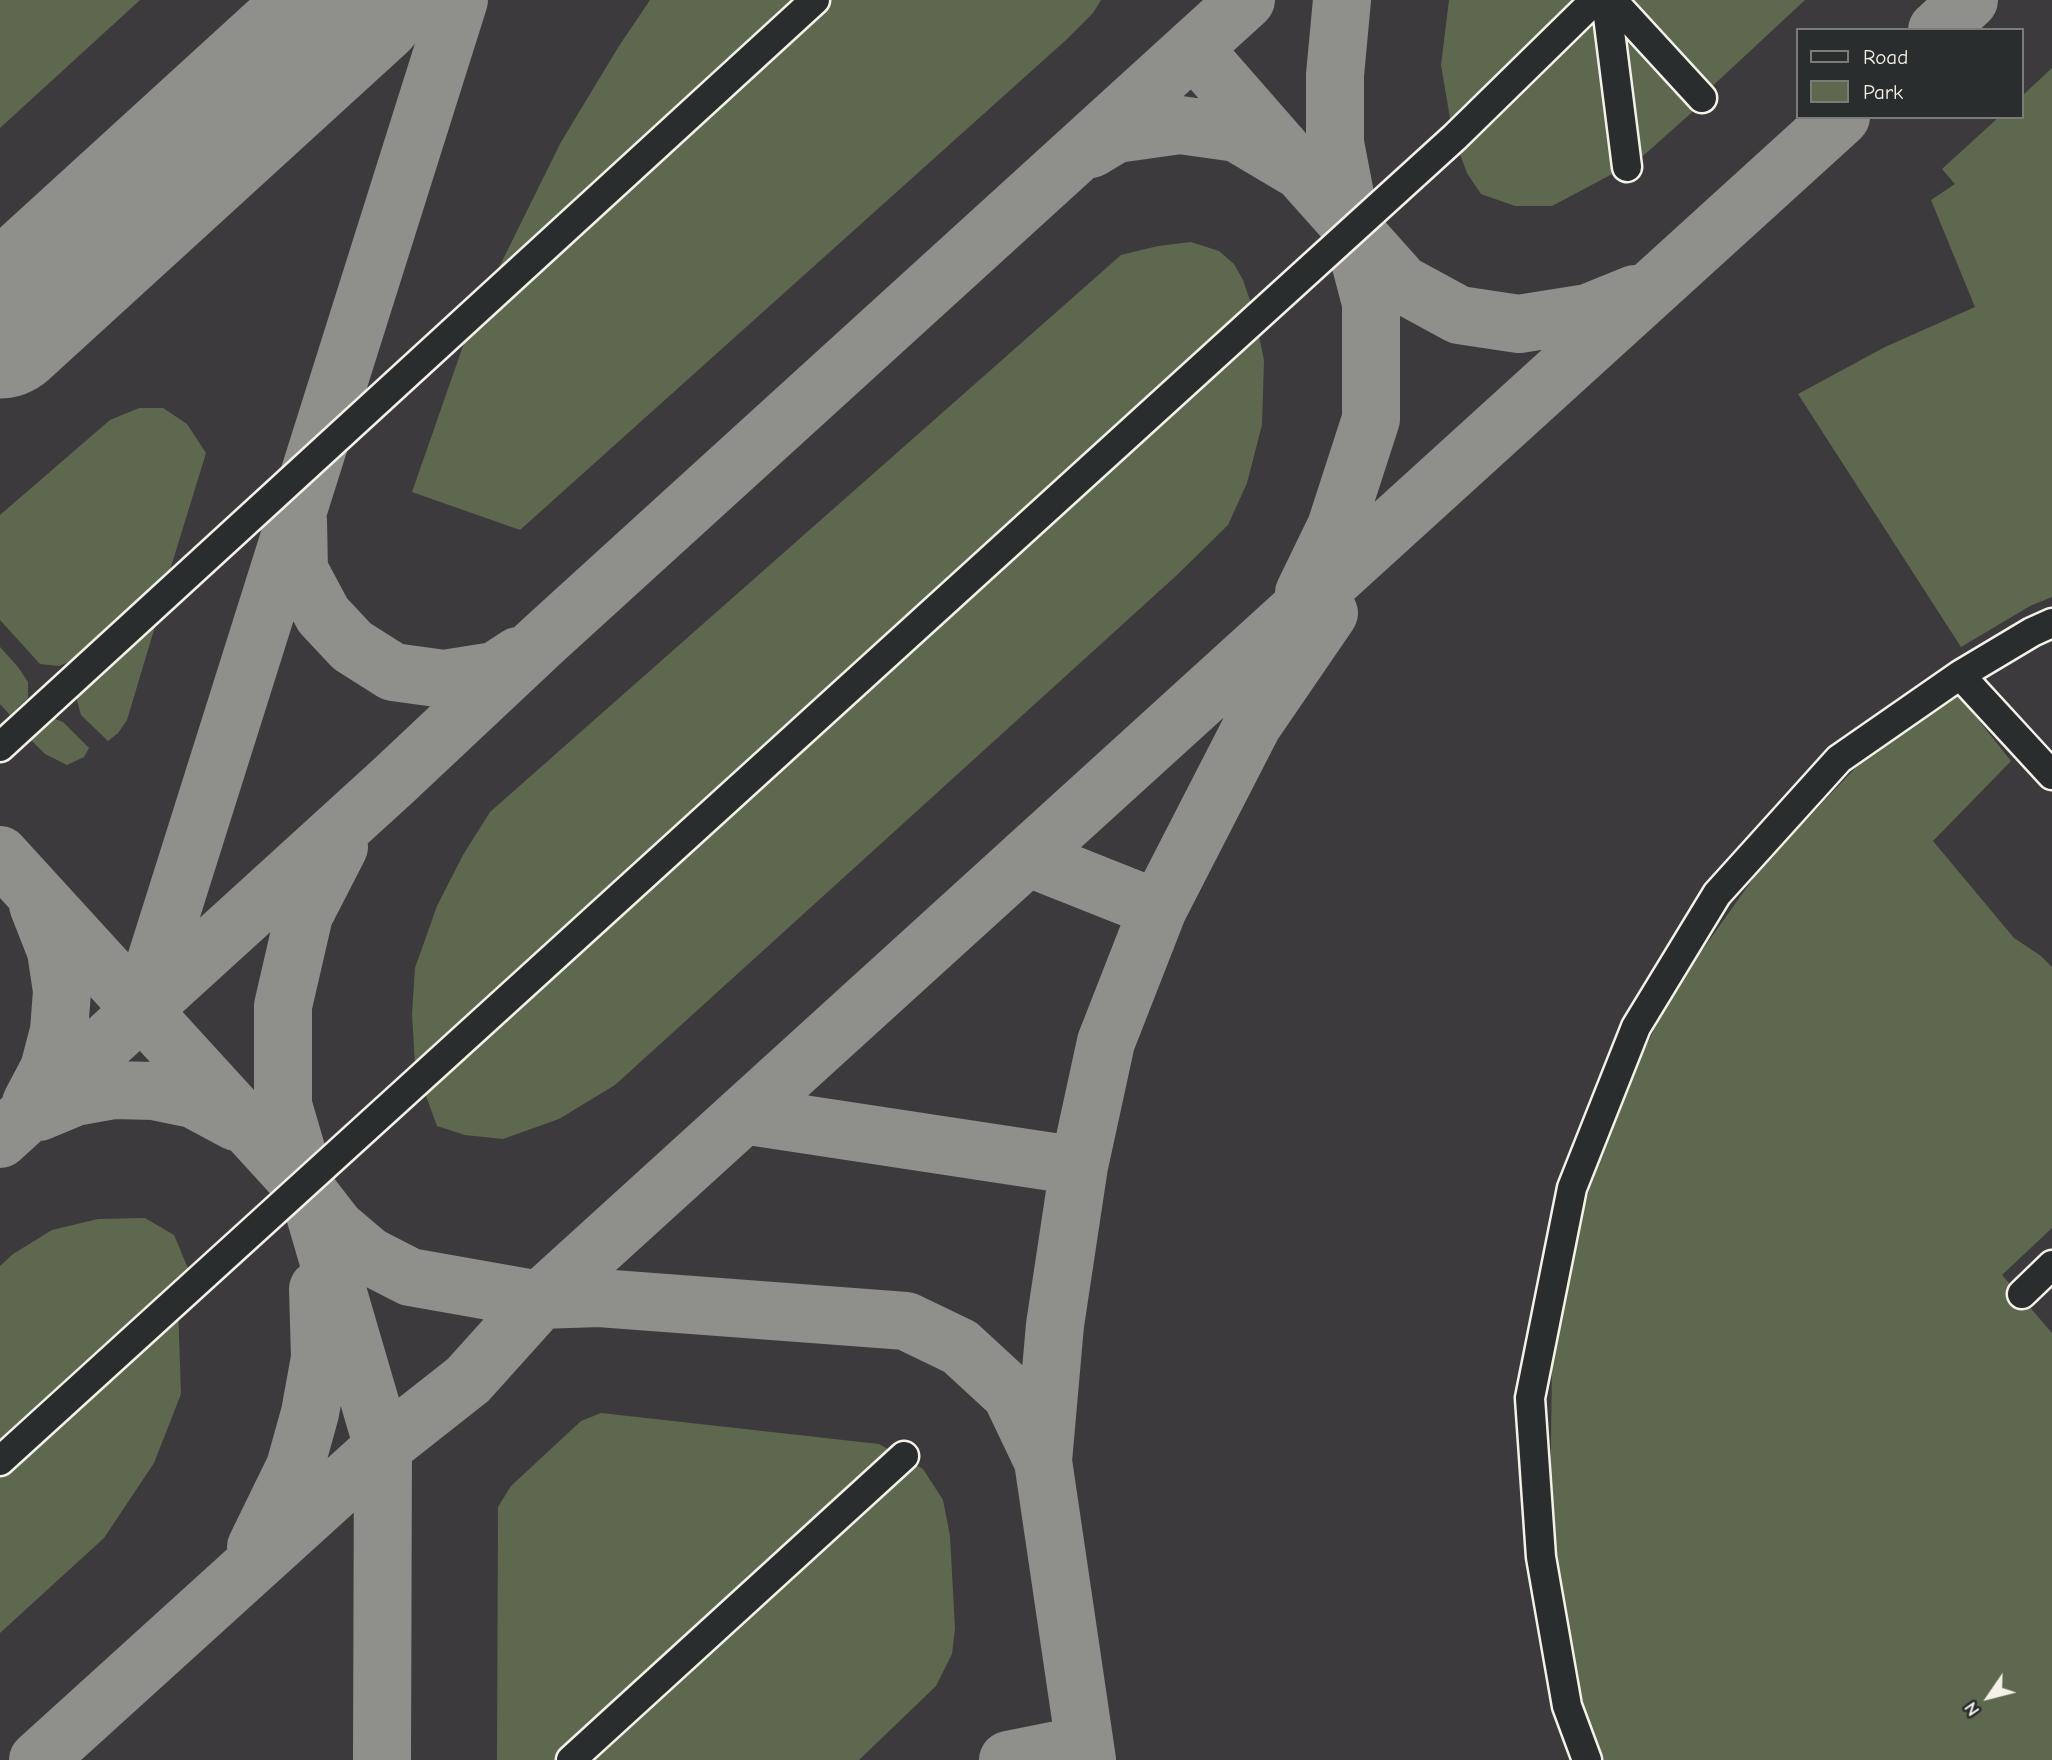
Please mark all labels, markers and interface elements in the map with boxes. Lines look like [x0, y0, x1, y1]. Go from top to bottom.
legend [1797, 28, 2024, 119]
text: Road [1863, 45, 1908, 69]
text: Park [1863, 80, 1903, 104]
north arrow [1954, 1662, 2024, 1732]
text: N [1959, 1698, 1984, 1720]

